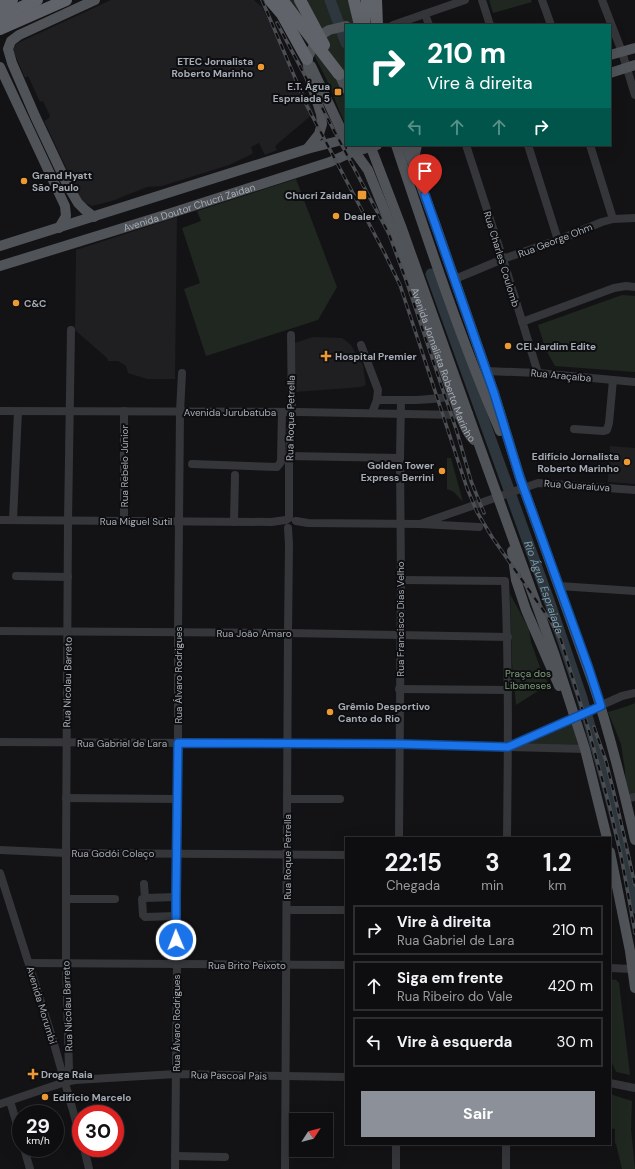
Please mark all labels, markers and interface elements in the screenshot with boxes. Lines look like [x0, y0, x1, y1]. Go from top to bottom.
text: 210 m [427, 35, 506, 72]
icon: right [361, 40, 413, 92]
place label: ETEC Jornalista Roberto Marinho [172, 55, 253, 80]
marker: ETEC Jornalista Roberto Marinho [256, 62, 266, 72]
text: Vire à direita [427, 71, 533, 95]
place label: E.T. Água Espraiada 5 [273, 80, 330, 105]
marker: E.T. Água Espraiada 5 [333, 87, 343, 97]
icon: left [404, 116, 426, 138]
icon: ahead [446, 116, 468, 138]
icon: ahead [488, 116, 510, 138]
icon: right [530, 116, 552, 138]
pin [408, 154, 442, 195]
icon: arrive [414, 160, 436, 182]
place label: Grand Hyatt São Paulo [32, 169, 92, 194]
marker: Grand Hyatt São Paulo [19, 176, 29, 186]
street label: Avenida Doutor Chucri Zaidan [121, 180, 257, 235]
place label: Chucri Zaidan [285, 189, 353, 202]
marker: Chucri Zaidan [356, 189, 368, 201]
place label: Dealer [344, 210, 376, 223]
street label: Rua Charles Coulomb [481, 210, 522, 309]
marker: Dealer [331, 211, 341, 221]
street label: Rua George Ohm [516, 220, 594, 261]
street label: Avenida Jornalista Roberto Marinho [408, 286, 478, 445]
place label: C&C [24, 297, 46, 310]
marker: C&C [11, 298, 21, 308]
place label: CEI Jardim Edite [516, 340, 596, 353]
marker: CEI Jardim Edite [503, 341, 513, 351]
marker: Hospital Premier [320, 350, 332, 362]
place label: Hospital Premier [335, 350, 417, 363]
street label: Rua Araçaíba [530, 366, 592, 385]
street label: Rua Roque Petrella [283, 375, 298, 461]
street label: Avenida Jurubatuba [184, 406, 276, 419]
street label: Rua Rebelo Júnior [118, 425, 131, 507]
place label: Edifício Jornalista Roberto Marinho [532, 450, 619, 475]
marker: Edifício Jornalista Roberto Marinho [622, 457, 632, 467]
place label: Golden Tower Express Berrini [361, 459, 434, 484]
marker: Golden Tower Express Berrini [437, 466, 447, 476]
street label: Rua Guaraíuva [544, 477, 610, 494]
street label: Rua Miguel Sutil [100, 515, 172, 528]
water label: Rio Água Espraiada [521, 539, 567, 636]
street label: Rua Francisco Dias Velho [394, 561, 407, 677]
street label: Rua Álvaro Rodrigues [172, 626, 185, 724]
street label: Rua João Amaro [216, 627, 292, 640]
street label: Rua Nicolau Barreto [60, 636, 75, 727]
park label: Praça dos Libaneses [505, 667, 551, 692]
place label: Grêmio Desportivo Canto do Rio [338, 700, 430, 725]
marker: Grêmio Desportivo Canto do Rio [325, 707, 335, 717]
street label: Rua Gabriel de Lara [77, 737, 167, 750]
street label: Rua Roque Petrella [281, 814, 294, 900]
street label: Rua Godói Colaço [72, 847, 155, 860]
text: 22:15 [384, 847, 442, 878]
text: 3 [485, 847, 500, 878]
text: 1.2 [543, 847, 572, 878]
text: Chegada [386, 877, 440, 894]
text: min [481, 877, 503, 894]
text: km [548, 877, 566, 894]
text: Vire à direita [397, 912, 491, 932]
position arrow [155, 919, 197, 961]
icon: right [363, 919, 385, 941]
text: 210 m [552, 920, 593, 940]
text: Rua Gabriel de Lara [397, 932, 514, 949]
street label: Rua Brito Peixoto [208, 959, 286, 972]
street label: Rua Nicolau Barreto [59, 960, 76, 1052]
street label: Avenida Morumbi [24, 965, 60, 1046]
text: Siga em frente [397, 968, 503, 988]
street label: Rua Álvaro Rodrigues [170, 974, 183, 1072]
icon: ahead [363, 975, 385, 997]
text: 420 m [548, 976, 593, 996]
text: Rua Ribeiro do Vale [397, 988, 513, 1005]
icon: left [363, 1031, 385, 1053]
text: Vire à esquerda [397, 1032, 512, 1052]
text: 30 m [557, 1032, 593, 1052]
place label: Droga Raia [41, 1068, 93, 1081]
street label: Rua Pascoal Pais [191, 1068, 267, 1083]
marker: Droga Raia [28, 1069, 38, 1079]
place label: Edifício Marcelo [53, 1091, 131, 1104]
button: Sair [361, 1091, 595, 1137]
marker: Edifício Marcelo [40, 1092, 50, 1102]
speed limit sign: 30 [72, 1105, 124, 1157]
text: 29 [26, 1113, 50, 1139]
north arrow [289, 1113, 333, 1157]
map controls [289, 1113, 333, 1157]
text: km/h [26, 1134, 50, 1147]

